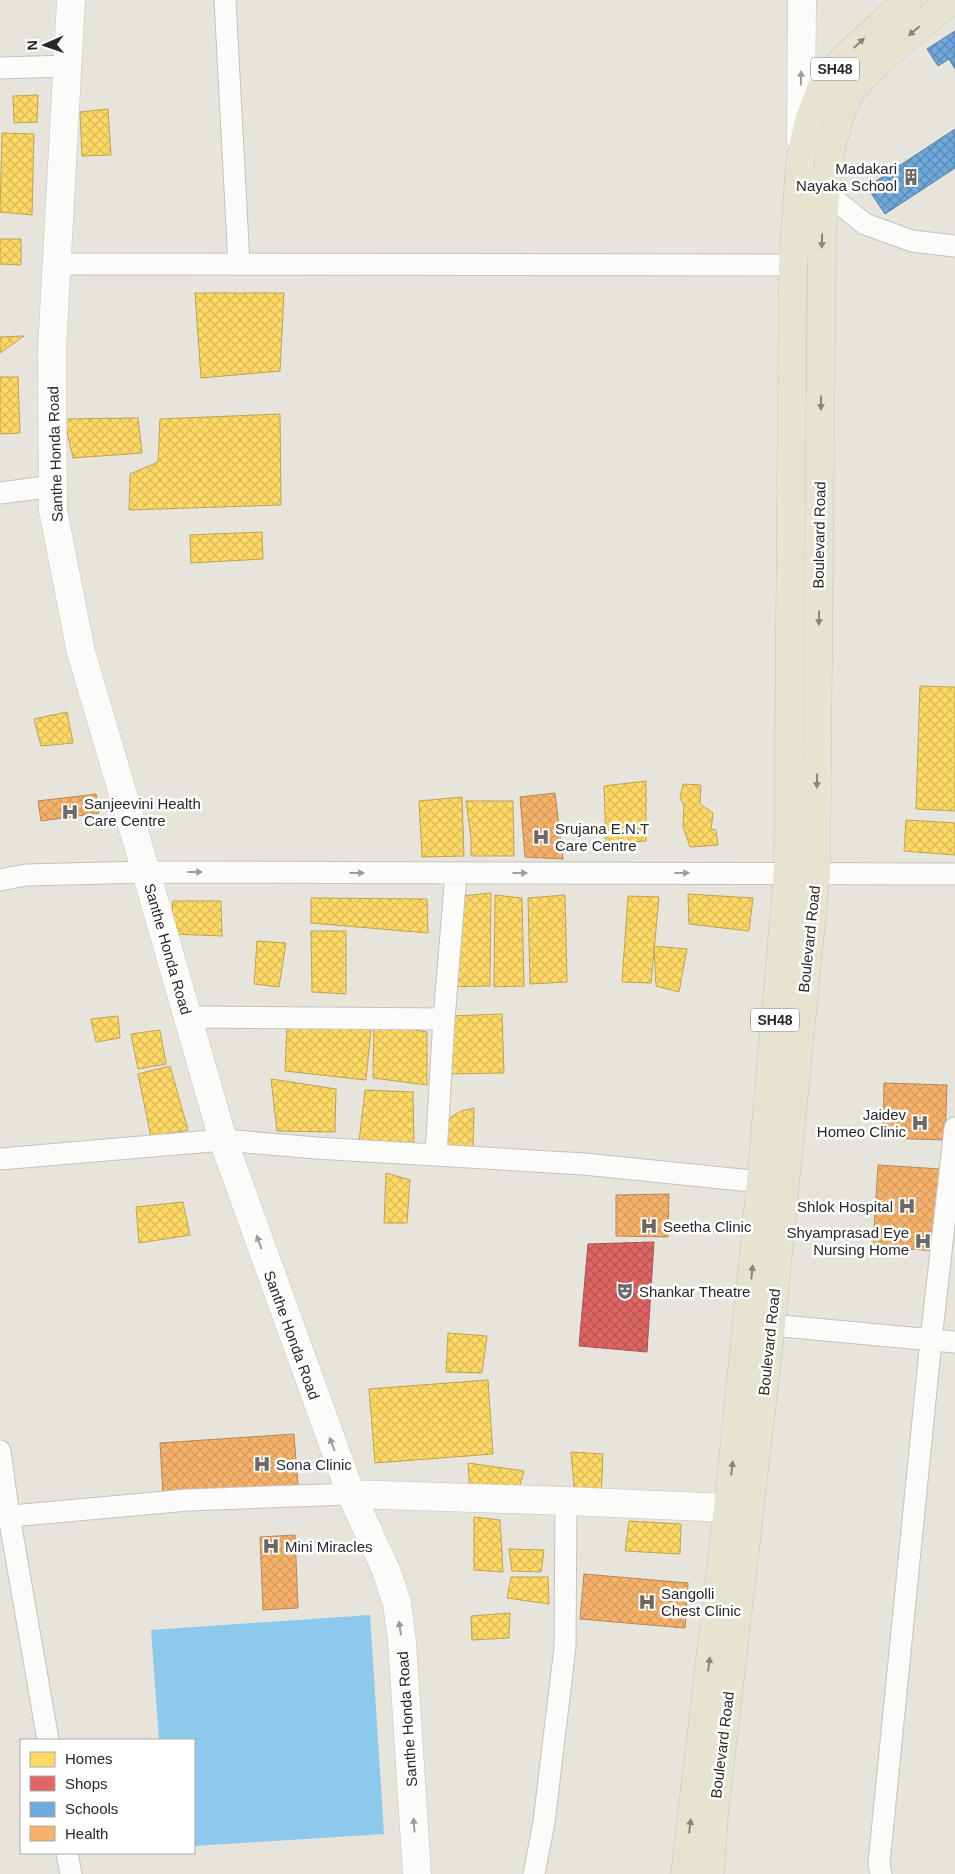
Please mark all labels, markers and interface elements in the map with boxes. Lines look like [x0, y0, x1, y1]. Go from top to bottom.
north arrow [20, 20, 70, 70]
one-way arrow [909, 25, 921, 37]
one-way arrow [853, 37, 865, 49]
text: N [24, 40, 40, 51]
road number: SH48 [811, 58, 859, 80]
one-way arrow [797, 70, 805, 86]
place label: Madakari Nayaka School [796, 160, 897, 194]
building icon: Madakari Nayaka School [901, 167, 921, 187]
one-way arrow [818, 233, 826, 249]
street label: Santhe Honda Road [44, 386, 66, 522]
one-way arrow [817, 396, 825, 412]
street label: Boulevard Road [810, 481, 828, 589]
one-way arrow [815, 611, 823, 627]
one-way arrow [813, 773, 821, 789]
place label: Sanjeevini Health Care Centre [84, 795, 201, 829]
hospital icon: Sanjeevini Health Care Centre [60, 802, 80, 822]
place label: Srujana E.N.T Care Centre [555, 820, 649, 854]
hospital icon: Srujana E.N.T Care Centre [531, 827, 551, 847]
one-way arrow [187, 868, 203, 876]
one-way arrow [350, 869, 366, 877]
one-way arrow [512, 869, 528, 877]
one-way arrow [675, 869, 691, 877]
street label: Santhe Honda Road [141, 881, 195, 1017]
street label: Boulevard Road [795, 885, 823, 993]
road number: SH48 [751, 1008, 799, 1032]
place label: Jaidev Homeo Clinic [817, 1106, 907, 1140]
hospital icon: Jaidev Homeo Clinic [910, 1113, 930, 1133]
hospital icon: Shlok Hospital [897, 1196, 917, 1216]
place label: Shlok Hospital [797, 1198, 893, 1215]
hospital icon: Seetha Clinic [639, 1216, 659, 1236]
place label: Seetha Clinic [663, 1218, 752, 1235]
place label: Shyamprasad Eye Nursing Home [786, 1224, 909, 1258]
hospital icon: Shyamprasad Eye Nursing Home [913, 1231, 933, 1251]
one-way arrow [255, 1234, 263, 1249]
one-way arrow [748, 1263, 756, 1279]
street label: Santhe Honda Road [261, 1268, 323, 1402]
theatre icon: Shankar Theatre [615, 1281, 635, 1301]
place label: Shankar Theatre [639, 1283, 750, 1300]
street label: Boulevard Road [755, 1288, 783, 1396]
one-way arrow [328, 1436, 336, 1451]
hospital icon: Sona Clinic [252, 1454, 272, 1474]
place label: Sona Clinic [276, 1456, 352, 1473]
one-way arrow [728, 1460, 736, 1476]
hospital icon: Mini Miracles [261, 1536, 281, 1556]
place label: Mini Miracles [285, 1538, 373, 1555]
place label: Sangolli Chest Clinic [661, 1585, 742, 1619]
hospital icon: Sangolli Chest Clinic [637, 1592, 657, 1612]
one-way arrow [396, 1620, 404, 1636]
street label: Santhe Honda Road [394, 1651, 420, 1787]
one-way arrow [705, 1656, 713, 1672]
street label: Boulevard Road [707, 1691, 737, 1799]
legend [20, 1739, 195, 1854]
text: Homes [65, 1750, 113, 1767]
text: Shops [65, 1775, 108, 1792]
text: Schools [65, 1800, 118, 1817]
one-way arrow [409, 1817, 417, 1833]
one-way arrow [686, 1817, 694, 1833]
text: Health [65, 1825, 108, 1842]

